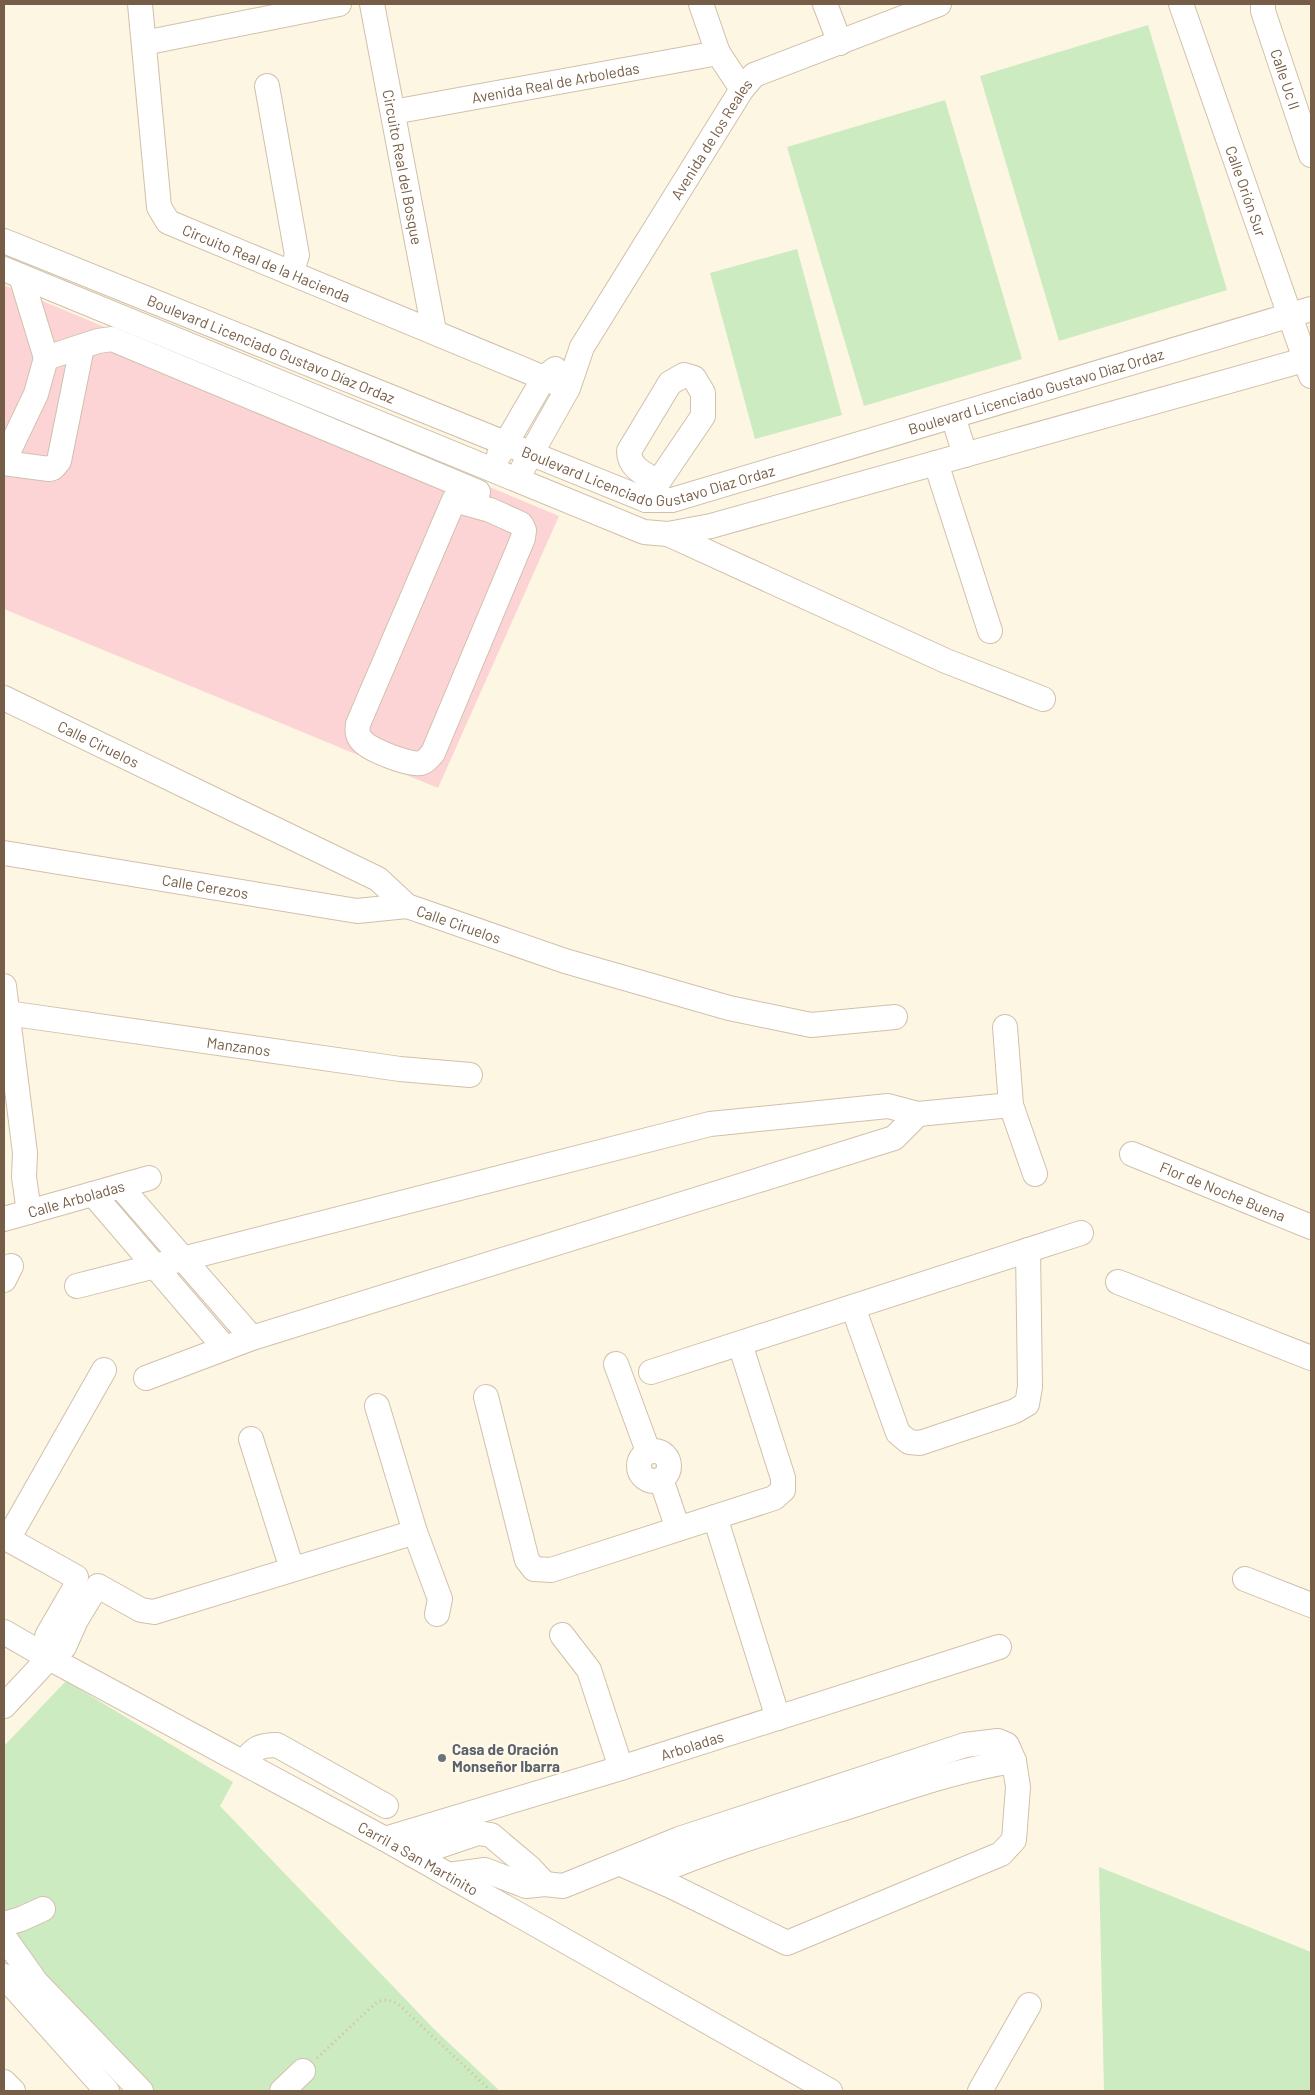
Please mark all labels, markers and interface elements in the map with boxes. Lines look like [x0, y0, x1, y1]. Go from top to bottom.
street label: Calle Uc II [1267, 47, 1304, 112]
street label: Avenida Real de Arboledas [470, 58, 641, 107]
street label: Avenida de los Reales [667, 75, 756, 203]
street label: Circuito Real del Bosque [379, 88, 426, 246]
street label: Calle Orión Sur [1222, 143, 1271, 239]
street label: Circuito Real de la Hacienda [180, 220, 353, 306]
street label: Boulevard Licenciado Gustavo Díaz Ordaz [145, 291, 398, 407]
street label: Boulevard Licenciado Gustavo Díaz Ordaz [906, 344, 1166, 438]
street label: Boulevard Licenciado Gustavo Díaz Ordaz [519, 442, 777, 509]
street label: Calle Ciruelos [55, 716, 142, 771]
street label: Calle Cerezos [161, 870, 250, 902]
street label: Calle Ciruelos [414, 901, 503, 947]
street label: Manzanos [206, 1033, 272, 1059]
street label: Flor de Noche Buena [1157, 1157, 1288, 1225]
street label: Calle Arboladas [26, 1176, 127, 1221]
street label: Arboladas [658, 1727, 726, 1764]
place label: Casa de Oración Monseñor Ibarra [452, 1740, 560, 1775]
marker: Casa de Oración Monseñor Ibarra [436, 1752, 448, 1764]
street label: Carril a San Martinito [355, 1817, 482, 1899]

